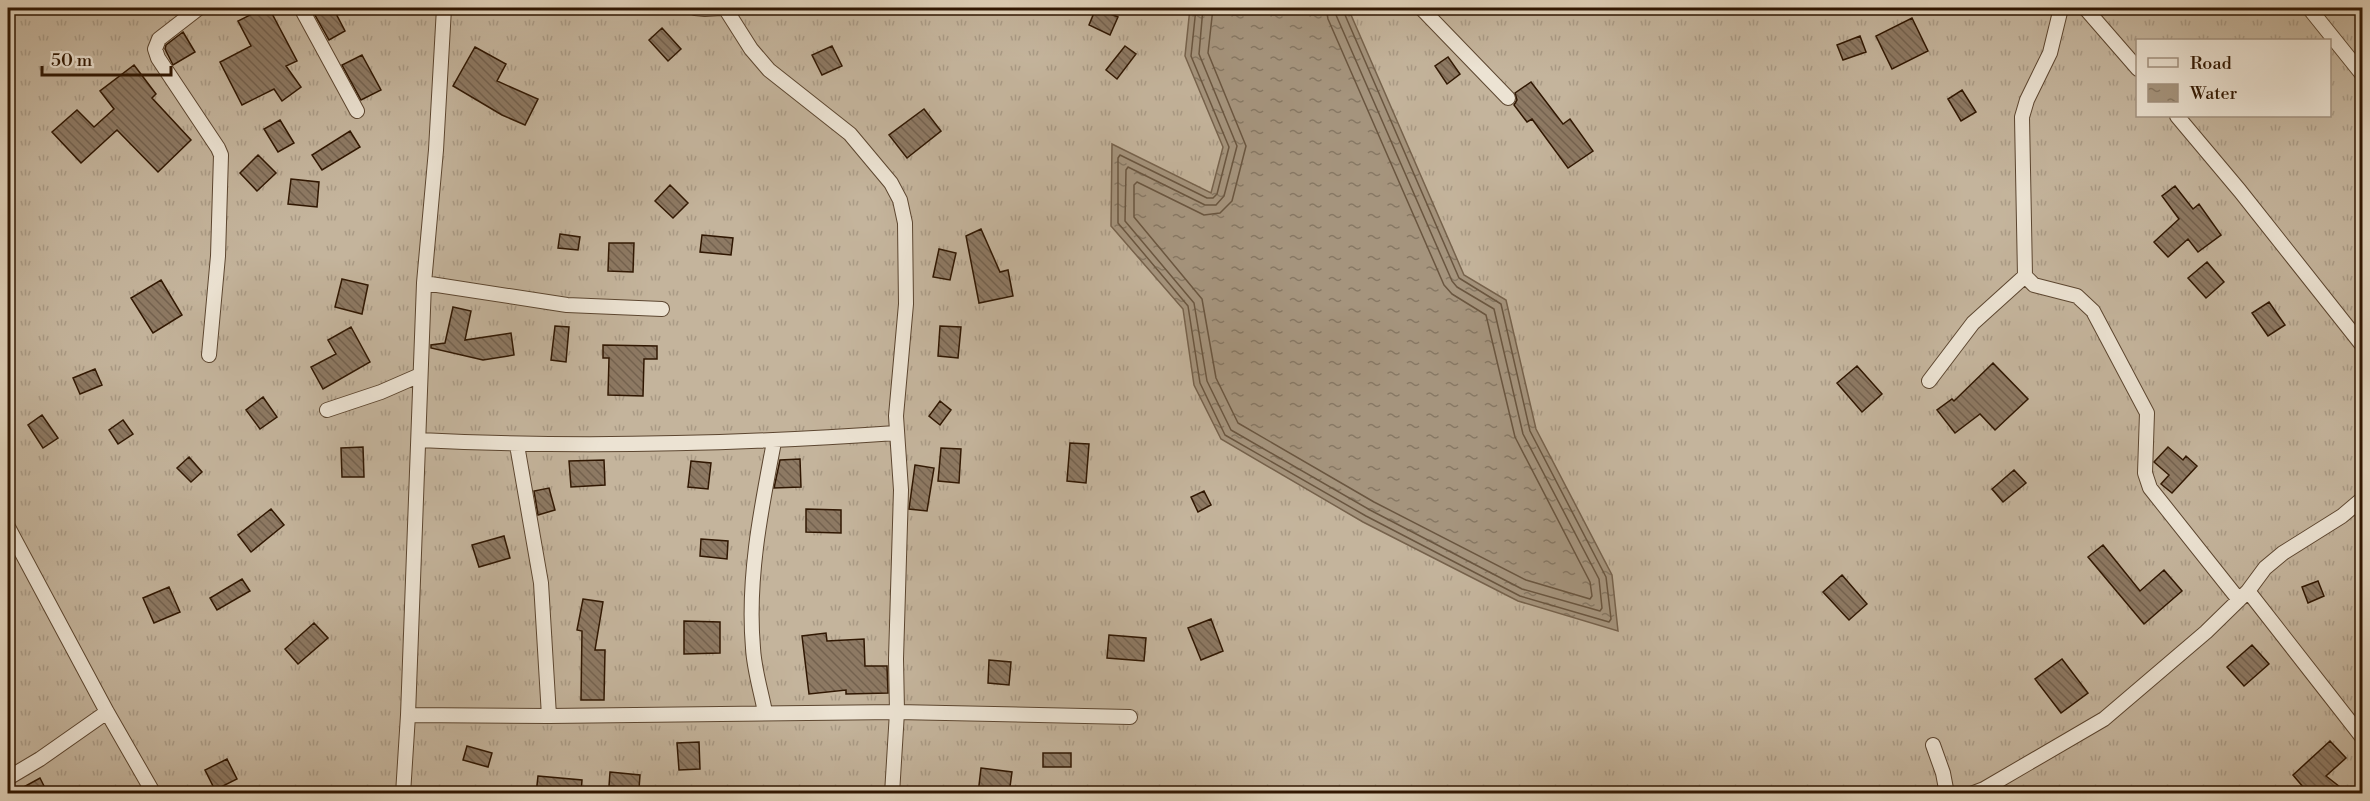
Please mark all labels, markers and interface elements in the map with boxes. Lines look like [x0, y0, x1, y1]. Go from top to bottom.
scale bar [42, 39, 171, 77]
legend [2136, 39, 2331, 117]
text: 50 m [51, 49, 93, 72]
text: Road [2190, 52, 2233, 75]
text: Water [2189, 82, 2238, 105]

